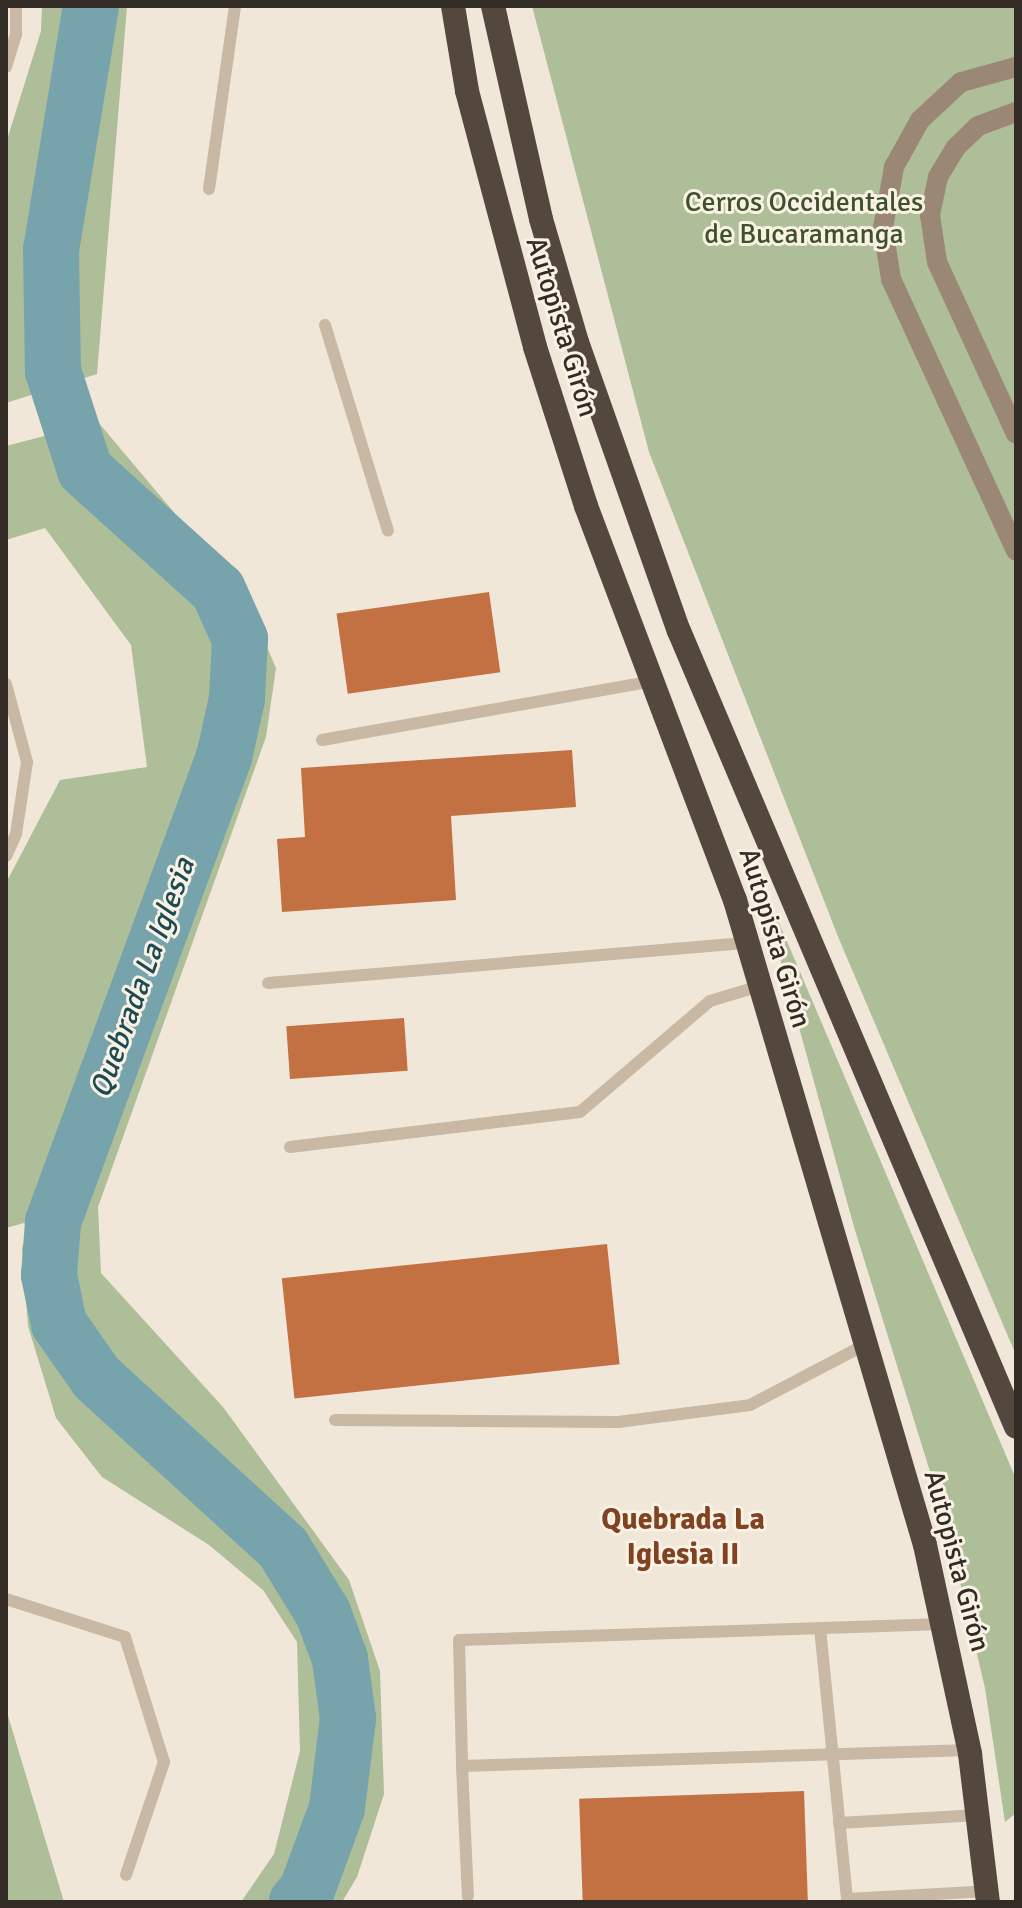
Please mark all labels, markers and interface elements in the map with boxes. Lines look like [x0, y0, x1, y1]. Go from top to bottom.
park label: Cerros Occidentales de Bucaramanga [685, 185, 923, 251]
street label: Autopista Girón [519, 233, 605, 421]
street label: Autopista Girón [732, 844, 818, 1032]
water label: Quebrada La Iglesia [83, 853, 203, 1103]
street label: Autopista Girón [917, 1467, 997, 1655]
district label: Quebrada La Iglesia II [601, 1502, 765, 1572]

